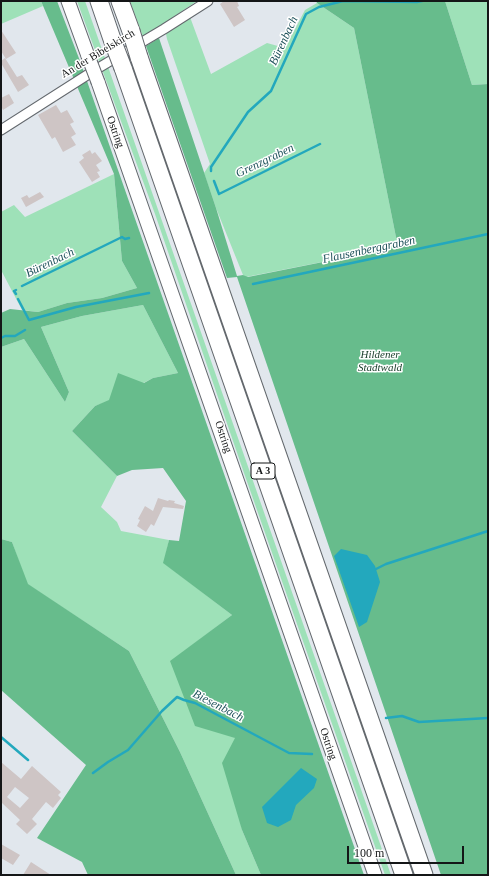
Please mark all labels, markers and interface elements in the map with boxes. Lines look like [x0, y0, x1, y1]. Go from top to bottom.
water label: Bürenbach [266, 14, 302, 68]
street label: An der Bibelskirch [59, 27, 137, 81]
street label: Ostring [103, 114, 127, 150]
water label: Grenzgraben [234, 141, 296, 181]
water label: Flausenberggraben [321, 233, 417, 267]
water label: Bürenbach [23, 245, 77, 281]
park label: Hildener Stadtwald [358, 348, 402, 374]
street label: Ostring [211, 419, 235, 455]
road number: A 3 [251, 463, 275, 479]
water label: Biesenbach [190, 687, 246, 725]
street label: Ostring [316, 726, 340, 762]
scale bar [349, 838, 466, 864]
text: 100 m [354, 846, 384, 860]

